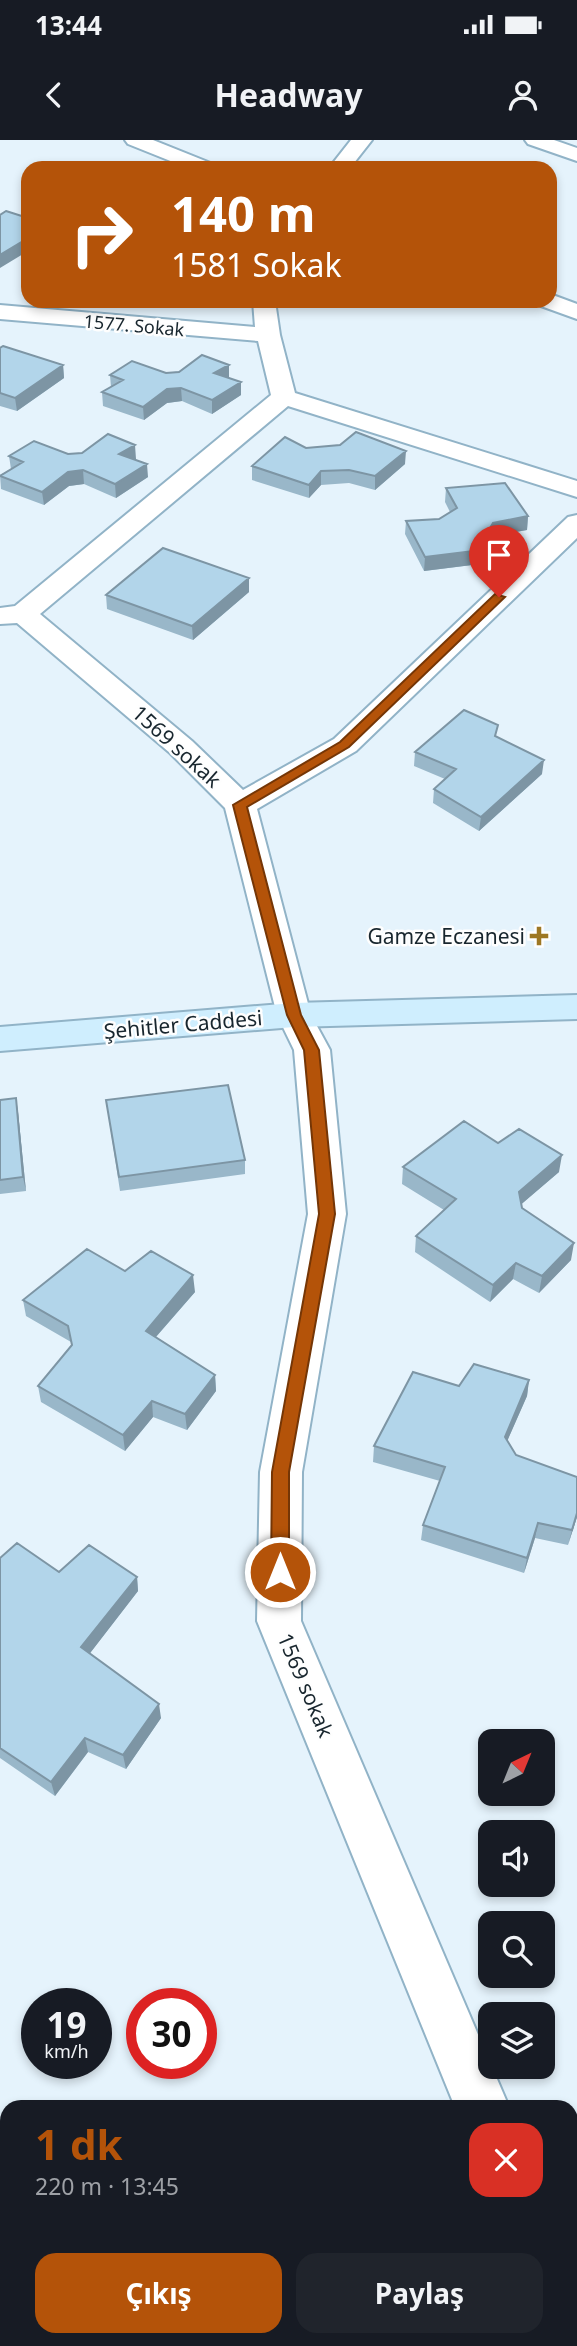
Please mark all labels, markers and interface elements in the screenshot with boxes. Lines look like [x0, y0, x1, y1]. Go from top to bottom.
text: 13:44 [35, 7, 102, 43]
text: Headway [215, 73, 362, 116]
icon: back [35, 76, 73, 114]
icon: person [504, 76, 542, 114]
text: 140 m [171, 180, 316, 246]
icon: right [56, 189, 147, 280]
text: 1581 Sokak [171, 243, 342, 286]
street label: 1577. Sokak [83, 309, 186, 341]
pin [469, 525, 529, 597]
icon: arrive [480, 536, 518, 574]
street label: 1569 sokak [127, 699, 228, 794]
place label: Gamze Eczanesi [367, 922, 525, 950]
marker: Gamze Eczanesi [531, 928, 547, 944]
street label: Şehitler Caddesi [103, 1003, 263, 1045]
position arrow [243, 1535, 317, 1609]
street label: 1569 sokak [272, 1629, 341, 1742]
north arrow [478, 1729, 555, 1806]
map controls [478, 1729, 555, 2079]
button: sound [478, 1820, 555, 1897]
button: search [478, 1911, 555, 1988]
speed limit sign: 30 [126, 1988, 217, 2079]
text: 19 [46, 2001, 87, 2048]
button: layers [478, 2002, 555, 2079]
text: km/h [44, 2039, 89, 2063]
text: 1 dk [35, 2115, 123, 2172]
button: close [469, 2123, 543, 2197]
text: 220 m · 13:45 [35, 2170, 179, 2202]
button: Çıkış [35, 2253, 282, 2333]
button: Paylaş [296, 2253, 543, 2333]

